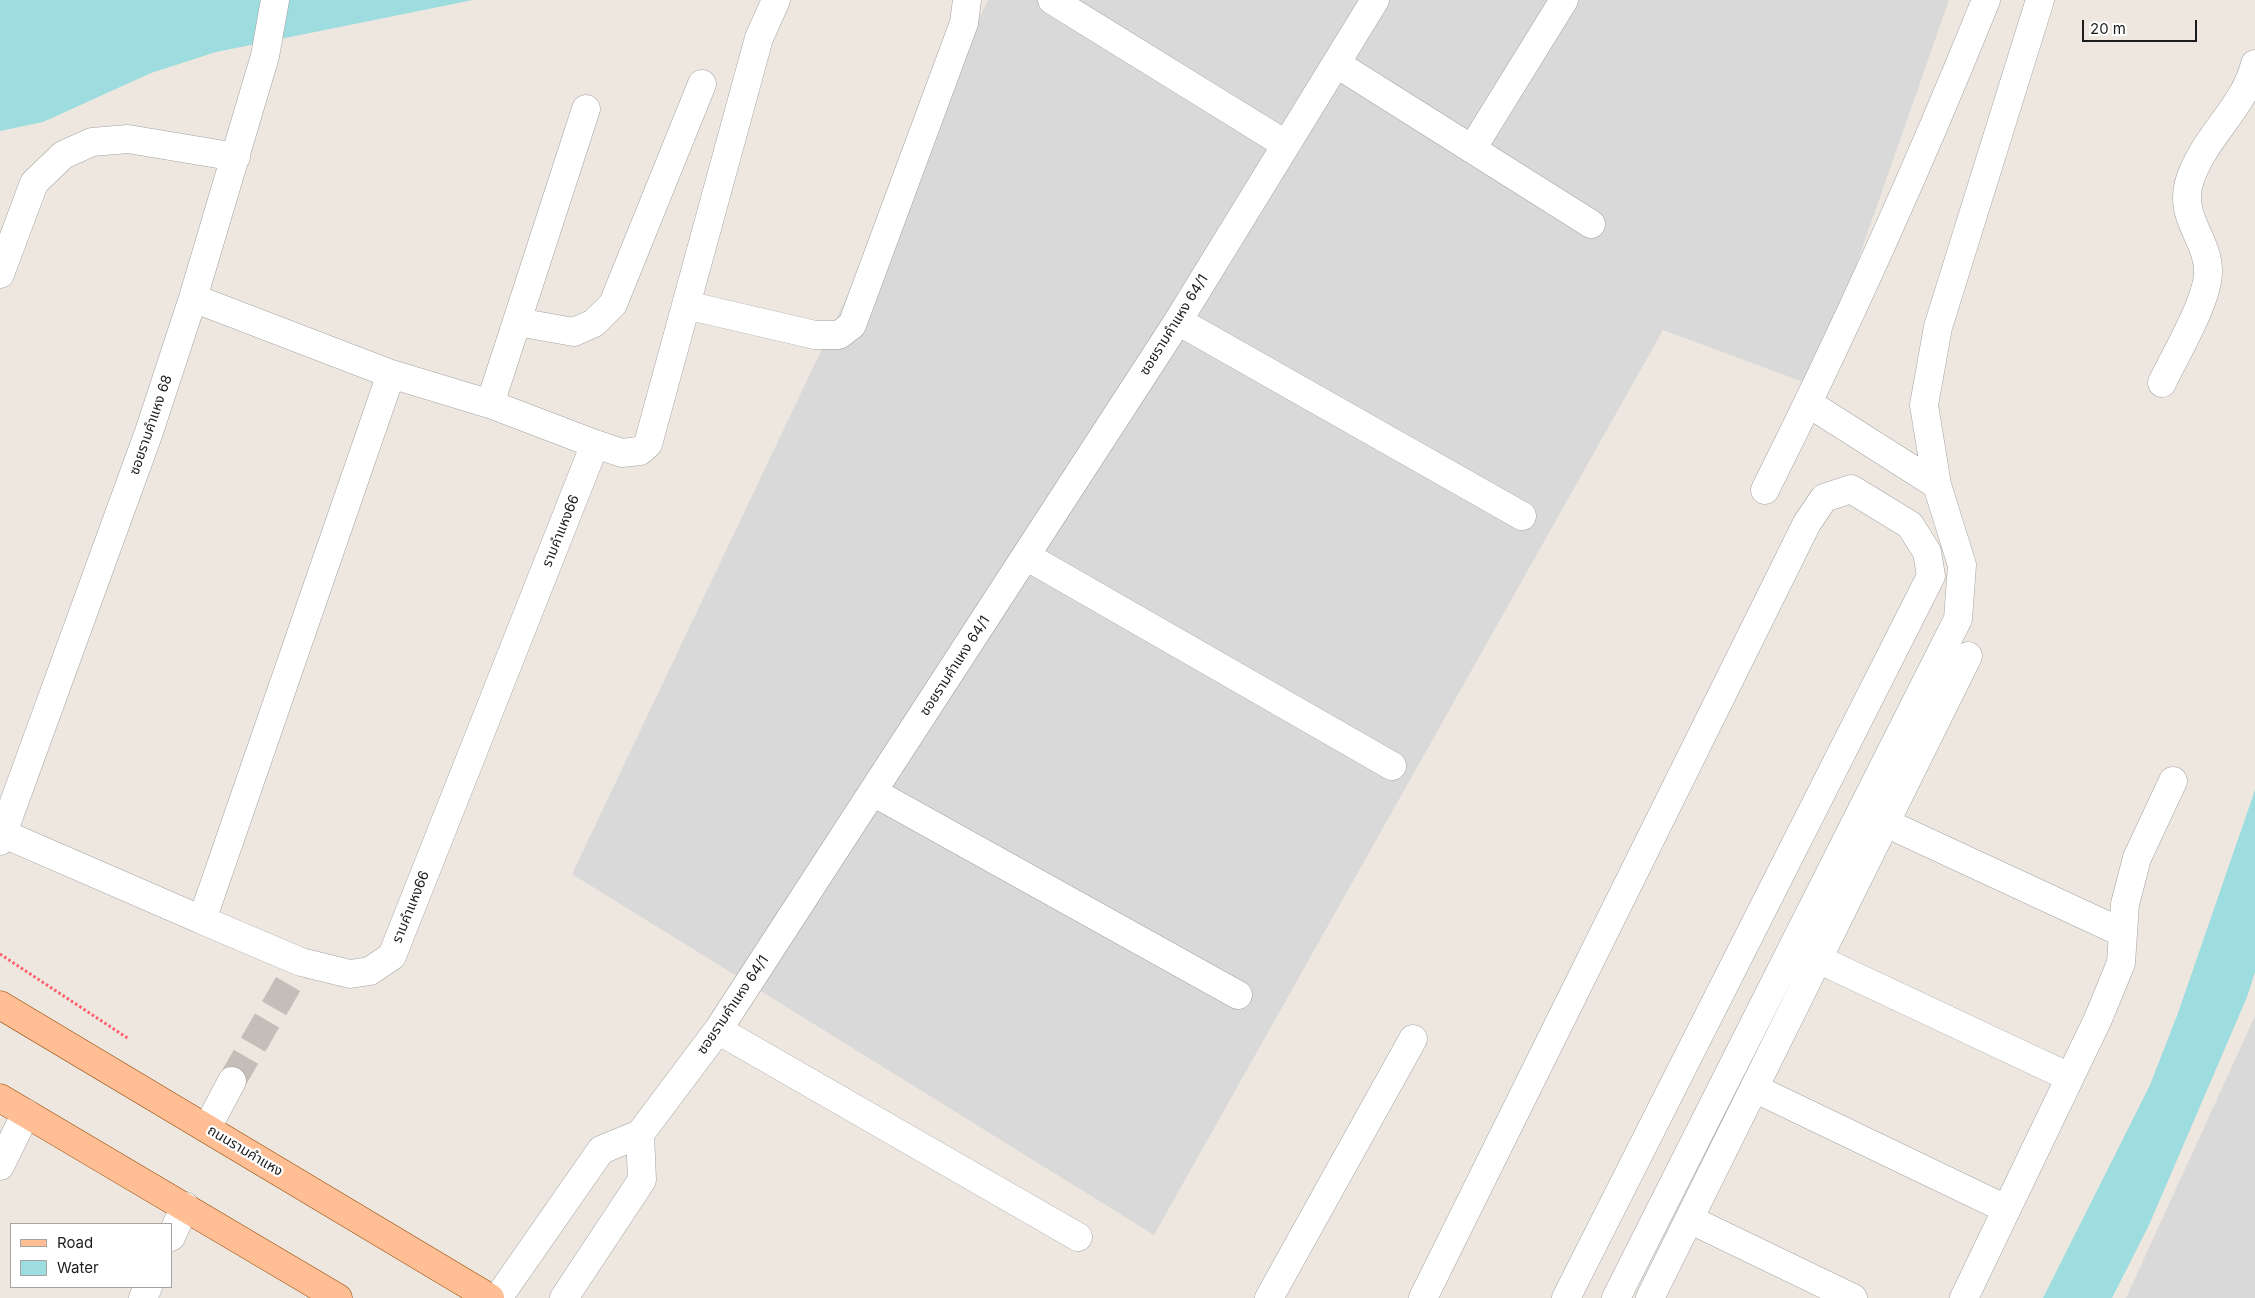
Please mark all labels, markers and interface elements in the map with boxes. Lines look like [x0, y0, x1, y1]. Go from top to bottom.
scale bar [2085, 10, 2200, 42]
text: 20 m [2090, 19, 2126, 38]
street label: ซอยรามคำแหง 64/1 [1136, 272, 1212, 378]
street label: ซอยรามคำแหง 68 [126, 373, 176, 477]
street label: รามคำแหง66 [539, 492, 583, 570]
street label: ซอยรามคำแหง 64/1 [916, 613, 994, 719]
street label: รามคำแหง66 [389, 868, 433, 946]
street label: ซอยรามคำแหง 64/1 [694, 952, 772, 1058]
street label: ถนนรามคำแหง [204, 1122, 286, 1180]
legend [10, 1223, 172, 1288]
text: Road [57, 1233, 93, 1252]
text: Water [57, 1258, 99, 1277]

